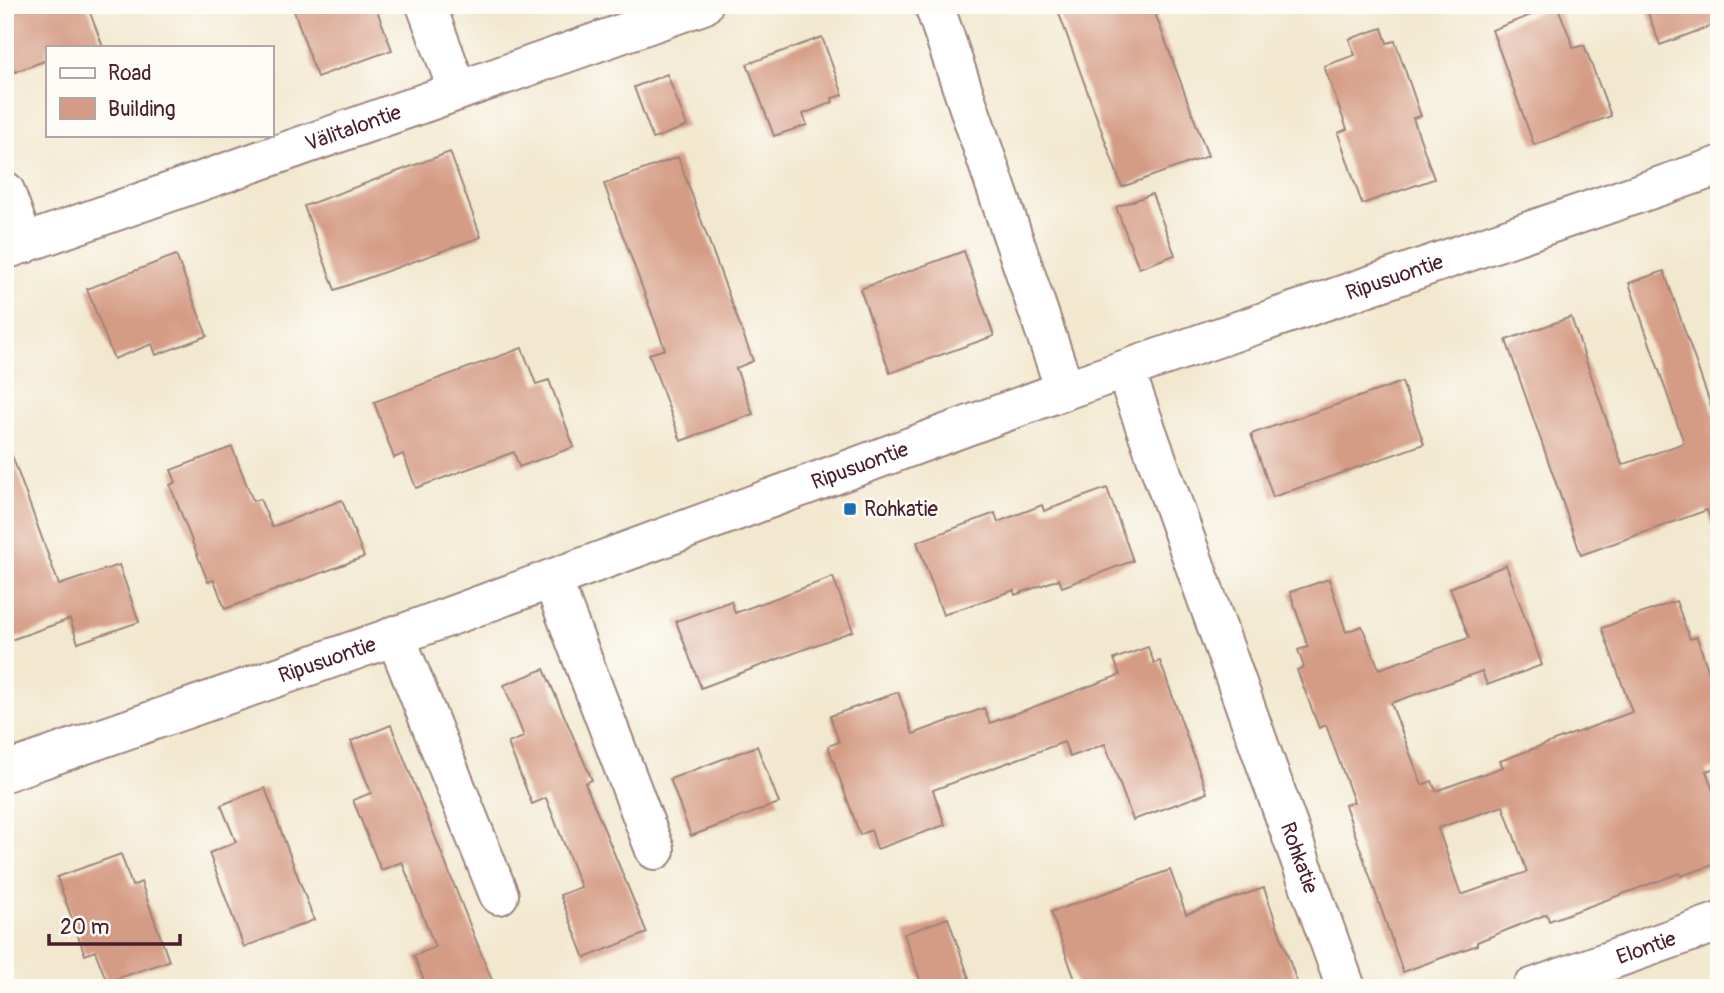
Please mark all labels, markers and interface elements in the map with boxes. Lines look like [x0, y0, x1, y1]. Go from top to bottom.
legend [46, 46, 273, 136]
text: Road [108, 60, 152, 87]
text: Building [108, 96, 175, 123]
street label: Välitalontie [302, 99, 406, 158]
street label: Ripusuontie [1342, 248, 1448, 307]
street label: Ripusuontie [808, 436, 913, 496]
place label: Rohkatie [864, 496, 938, 523]
marker: Rohkatie [842, 501, 858, 517]
street label: Ripusuontie [275, 631, 380, 690]
street label: Rohkatie [1274, 819, 1324, 898]
scale bar [49, 902, 180, 946]
text: 20 m [60, 914, 109, 941]
street label: Elontie [1613, 925, 1680, 971]

